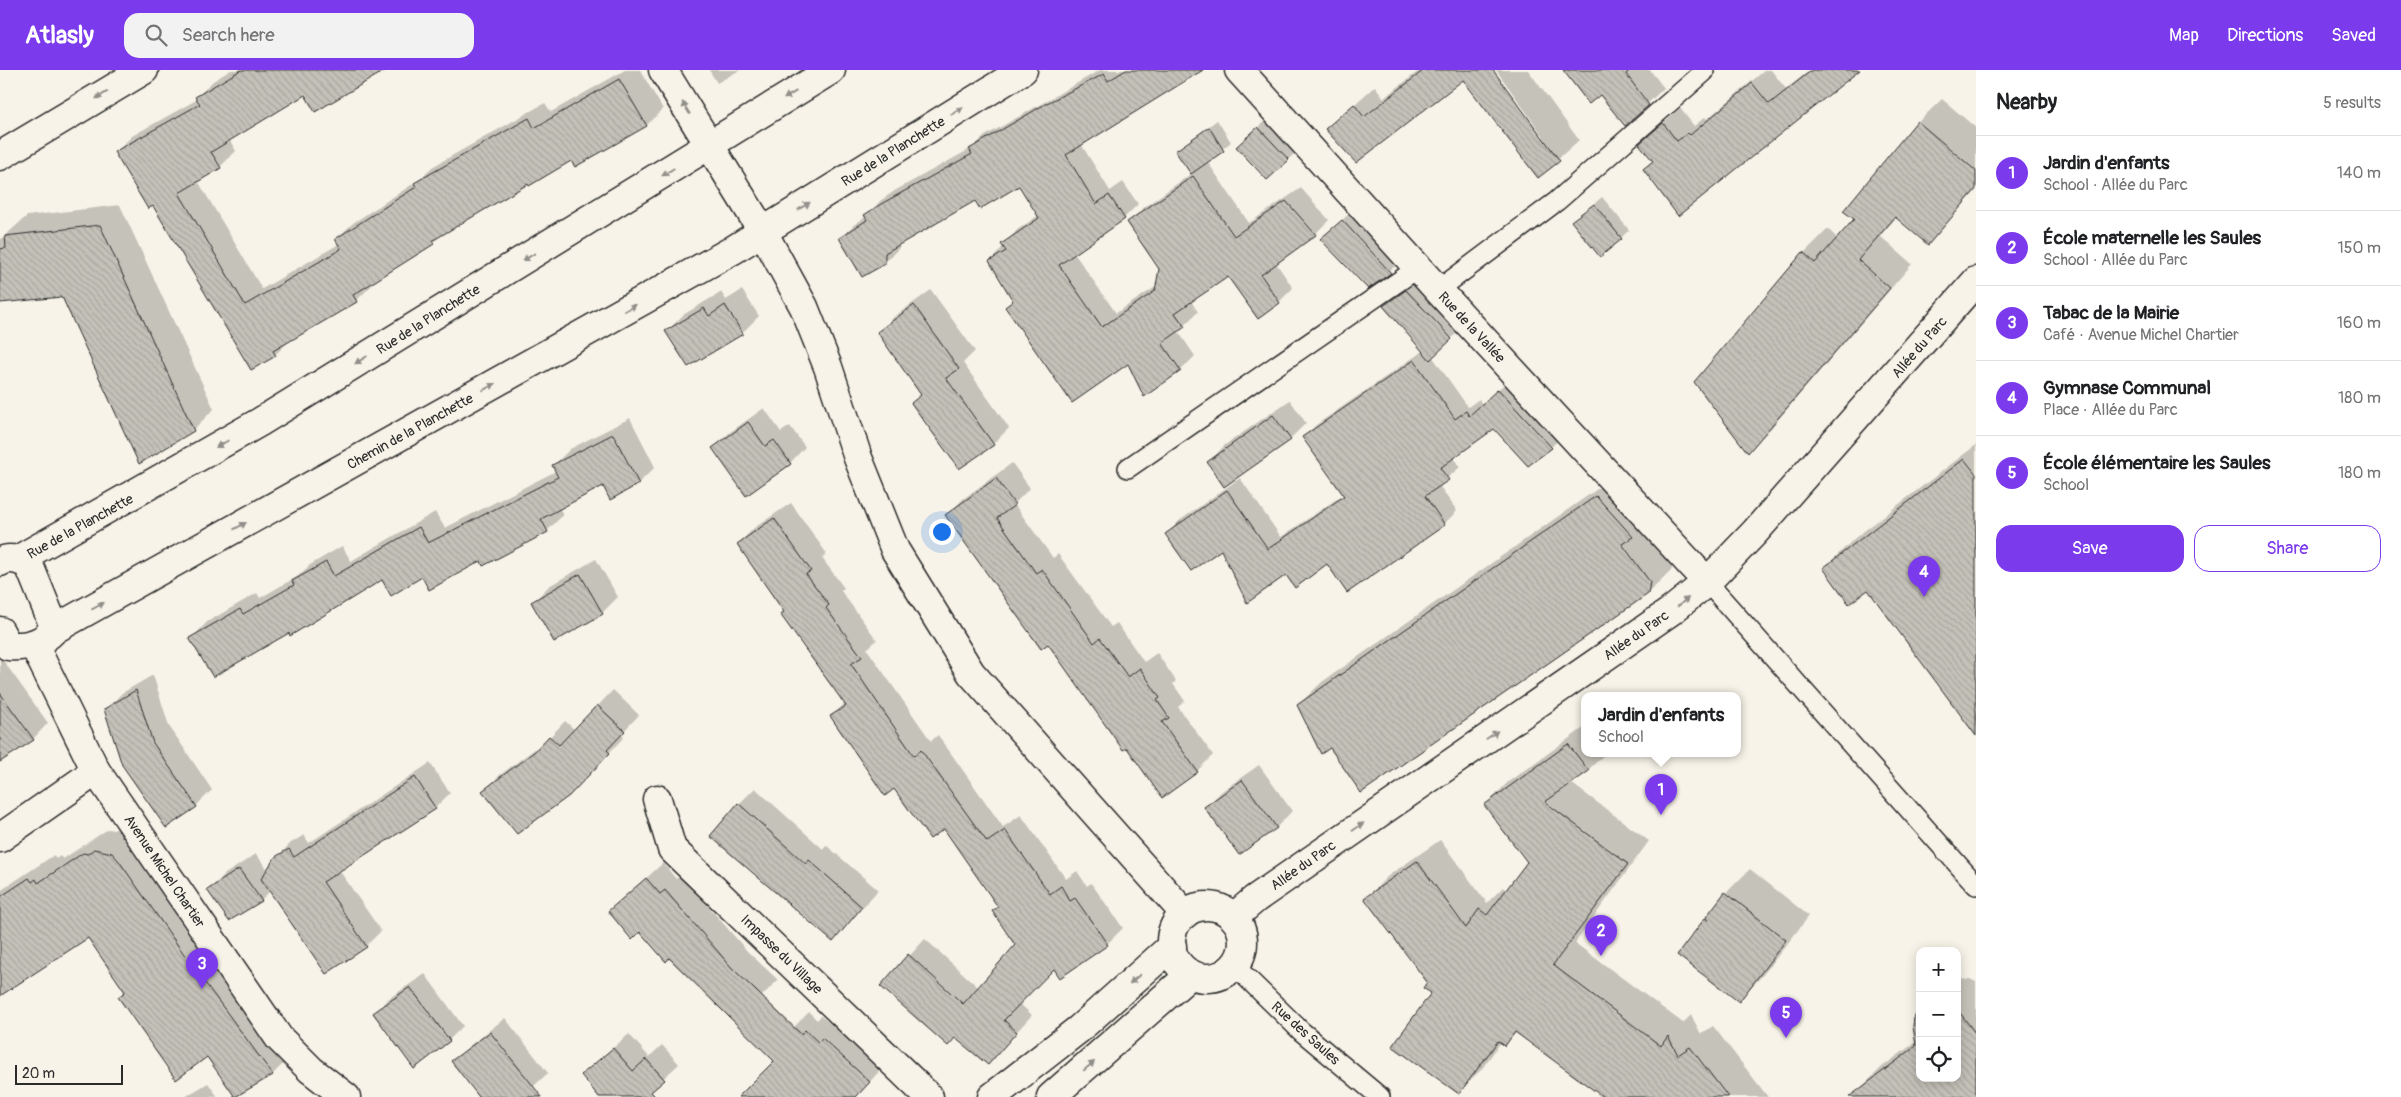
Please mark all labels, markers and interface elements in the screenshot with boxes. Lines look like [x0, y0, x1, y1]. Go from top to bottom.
search box [124, 13, 474, 58]
text: Atlasly [25, 21, 94, 50]
icon: search [142, 21, 170, 49]
text: Search here [182, 23, 275, 47]
text: Map [2169, 24, 2199, 47]
text: Directions [2227, 24, 2303, 47]
text: Saved [2331, 24, 2376, 47]
text: Nearby [1996, 89, 2057, 116]
one-way arrow [96, 91, 109, 100]
one-way arrow [783, 91, 796, 100]
text: 5 results [2323, 93, 2381, 113]
one-way arrow [682, 101, 691, 114]
one-way arrow [951, 106, 964, 115]
street label: Rue de la Planchette [838, 113, 948, 190]
text: Jardin d'enfants [2043, 151, 2169, 175]
text: 1 [2009, 163, 2015, 183]
text: 140 m [2337, 163, 2381, 183]
one-way arrow [661, 168, 674, 177]
text: School · Allée du Parc [2043, 175, 2188, 195]
one-way arrow [798, 201, 811, 210]
text: École maternelle les Saules [2043, 226, 2261, 250]
text: 2 [2008, 238, 2016, 258]
text: 150 m [2337, 238, 2381, 258]
text: School · Allée du Parc [2043, 250, 2188, 270]
one-way arrow [523, 253, 536, 262]
street label: Rue de la Planchette [373, 281, 483, 358]
street label: Rue de la Vallée [1434, 288, 1509, 366]
text: Tabac de la Mairie [2043, 301, 2179, 325]
one-way arrow [624, 303, 637, 312]
street label: Allée du Parc [1888, 313, 1951, 382]
text: 3 [2008, 313, 2016, 333]
text: 160 m [2337, 313, 2381, 333]
text: Café · Avenue Michel Chartier [2043, 325, 2239, 345]
one-way arrow [354, 356, 367, 365]
text: Gymnase Communal [2043, 376, 2211, 400]
one-way arrow [481, 383, 496, 391]
text: 4 [2007, 388, 2017, 408]
text: 180 m [2338, 388, 2381, 408]
street label: Chemin de la Planchette [344, 390, 476, 473]
text: Place · Allée du Parc [2043, 400, 2178, 420]
one-way arrow [215, 440, 228, 449]
text: École élémentaire les Saules [2043, 451, 2270, 475]
text: 5 [2008, 463, 2016, 483]
text: 180 m [2338, 463, 2381, 483]
text: School [2043, 475, 2089, 495]
street label: Rue de la Planchette [24, 490, 136, 563]
your location [929, 519, 955, 545]
one-way arrow [233, 522, 247, 531]
button: Save [1996, 525, 2184, 572]
button: Share [2194, 525, 2381, 572]
pin: 4 [1908, 556, 1940, 597]
one-way arrow [1676, 597, 1689, 607]
one-way arrow [92, 601, 105, 610]
street label: Allée du Parc [1600, 607, 1672, 664]
popup [1581, 692, 1741, 757]
text: Jardin d'enfants [1598, 703, 1724, 727]
text: School [1598, 727, 1644, 747]
one-way arrow [1485, 730, 1499, 740]
pin: 1 [1645, 774, 1677, 815]
street label: Avenue Michel Chartier [121, 812, 209, 931]
one-way arrow [1352, 823, 1365, 832]
street label: Allée du Parc [1267, 837, 1339, 894]
street label: Impasse du Village [737, 911, 826, 998]
pin: 2 [1585, 915, 1617, 956]
map controls [1916, 947, 1961, 1082]
button: + [1916, 947, 1961, 992]
pin: 3 [186, 948, 218, 989]
one-way arrow [1130, 973, 1142, 985]
button: − [1916, 992, 1961, 1037]
pin: 5 [1770, 997, 1802, 1038]
street label: Rue des Saules [1268, 998, 1344, 1069]
button: locate [1916, 1037, 1961, 1082]
one-way arrow [1082, 1060, 1095, 1071]
scale bar [15, 1062, 122, 1085]
text: 20 m [22, 1065, 55, 1082]

